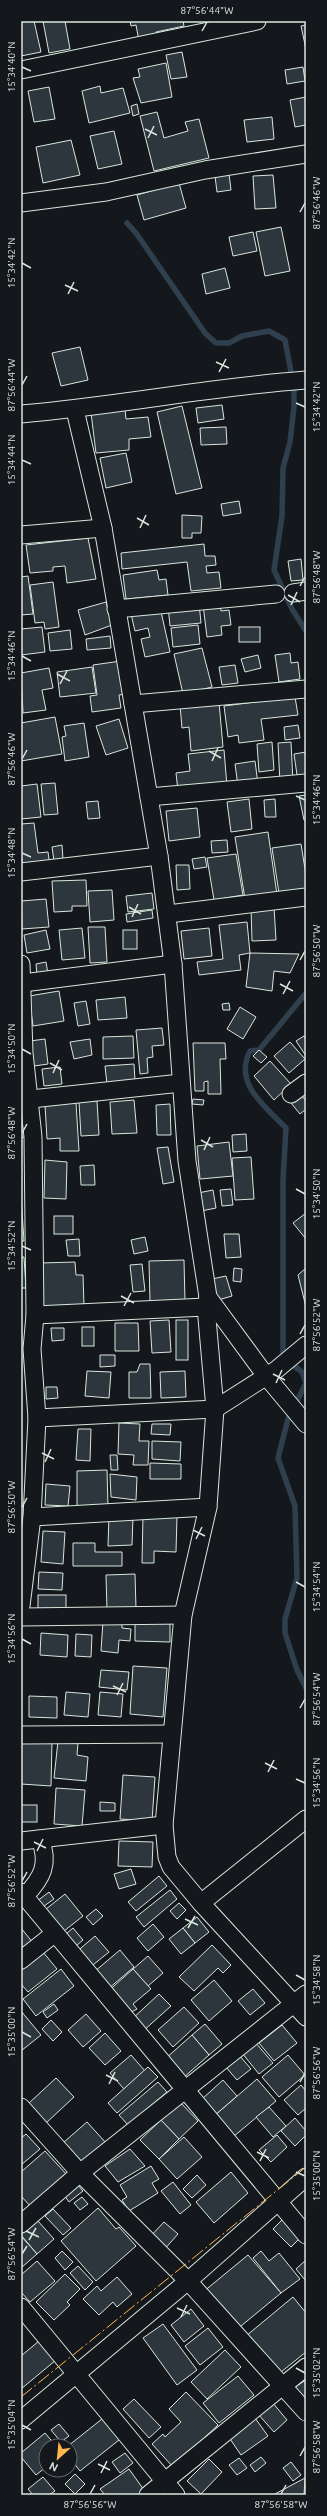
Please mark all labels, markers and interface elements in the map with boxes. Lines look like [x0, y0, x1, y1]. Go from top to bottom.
text: 87°56'44"W [181, 5, 233, 16]
text: 15°34'40"N [6, 42, 17, 92]
text: 87°56'46"W [311, 177, 322, 229]
text: 15°34'42"N [6, 238, 17, 288]
text: 87°56'44"W [6, 359, 17, 411]
text: 15°34'42"N [311, 382, 322, 432]
text: 15°34'44"N [6, 435, 17, 485]
text: 87°56'48"W [311, 551, 322, 603]
text: 15°34'46"N [6, 631, 17, 681]
text: 87°56'46"W [6, 733, 17, 785]
text: 15°34'46"N [311, 775, 322, 825]
text: 15°34'48"N [6, 828, 17, 878]
text: 87°56'50"W [311, 925, 322, 977]
text: 15°34'50"N [6, 1024, 17, 1074]
text: 87°56'48"W [6, 1107, 17, 1159]
text: 15°34'50"N [311, 1169, 322, 1219]
text: 15°34'52"N [6, 1221, 17, 1271]
text: 87°56'52"W [311, 1299, 322, 1351]
text: 87°56'50"W [6, 1481, 17, 1533]
text: 15°34'54"N [311, 1562, 322, 1612]
text: 15°34'56"N [6, 1614, 17, 1664]
text: 87°56'54"W [311, 1673, 322, 1725]
text: 15°34'56"N [311, 1758, 322, 1808]
text: 87°56'52"W [6, 1855, 17, 1907]
text: 15°34'58"N [311, 1955, 322, 2005]
text: 15°35'00"N [6, 2007, 17, 2057]
text: 87°56'56"W [311, 2047, 322, 2099]
text: 15°35'00"N [311, 2151, 322, 2201]
text: 87°56'54"W [6, 2228, 17, 2280]
text: 15°35'02"N [311, 2348, 322, 2398]
text: 15°35'04"N [6, 2400, 17, 2450]
text: 87°56'58"W [311, 2421, 322, 2473]
north arrow [38, 2438, 78, 2478]
text: N [47, 2460, 60, 2474]
text: 87°56'56"W [64, 2499, 116, 2510]
text: 87°56'58"W [255, 2499, 307, 2510]

